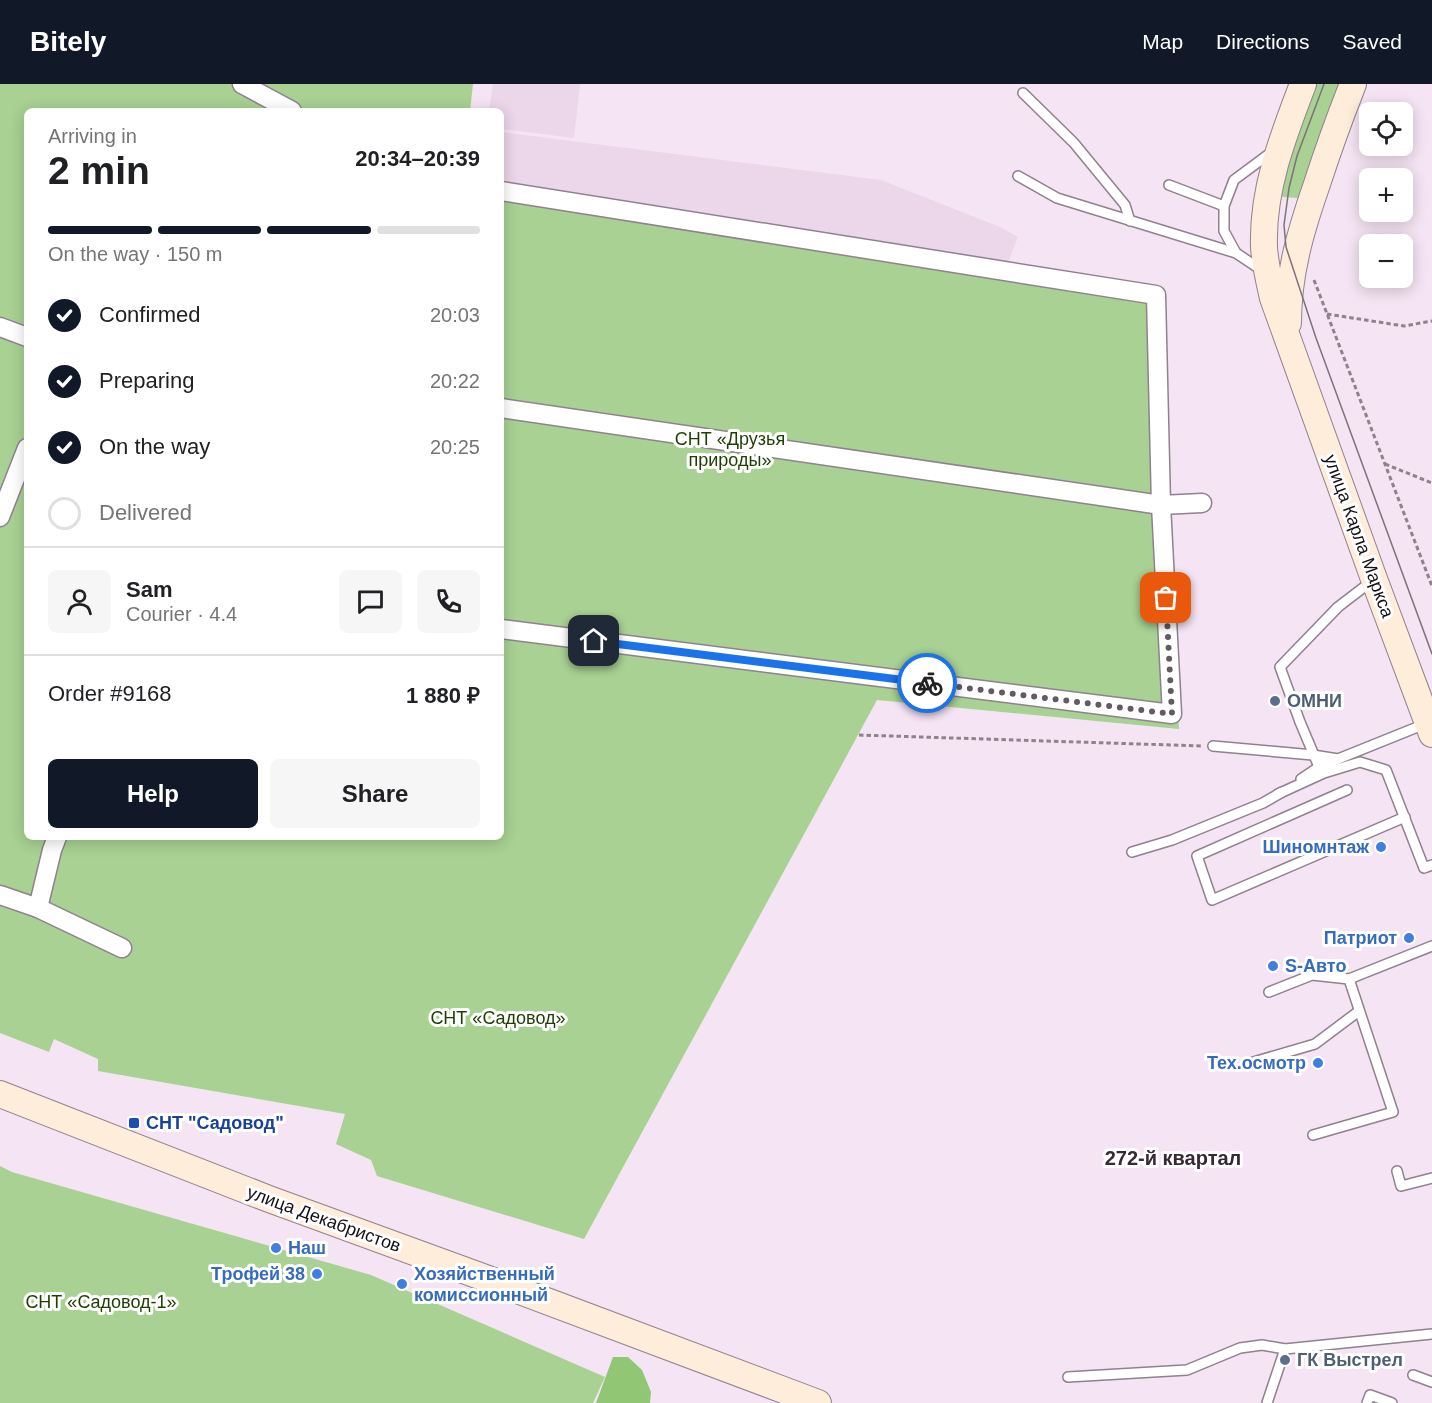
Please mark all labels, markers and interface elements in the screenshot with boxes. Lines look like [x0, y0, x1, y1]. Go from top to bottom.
text: Bitely [30, 26, 106, 57]
text: Map [1142, 30, 1183, 53]
text: Directions [1216, 30, 1309, 53]
text: Saved [1342, 30, 1402, 53]
map controls [1359, 102, 1413, 288]
button: locate [1359, 102, 1413, 156]
text: Arriving in [48, 125, 137, 147]
text: 20:34–20:39 [355, 146, 480, 171]
text: 2 min [48, 149, 150, 192]
button: + [1359, 168, 1413, 222]
button: − [1359, 234, 1413, 288]
text: On the way · 150 m [48, 243, 223, 265]
icon: check [48, 299, 81, 332]
text: Confirmed [99, 302, 200, 327]
text: 20:03 [430, 304, 480, 326]
icon: check [48, 365, 81, 398]
text: Preparing [99, 368, 194, 393]
text: 20:22 [430, 370, 480, 392]
park label: СНТ «Друзья природы» [675, 429, 785, 470]
icon: check [48, 431, 81, 464]
text: On the way [99, 434, 210, 459]
text: 20:25 [430, 436, 480, 458]
street label: улица Карла Маркса [1320, 452, 1398, 621]
text: Delivered [99, 500, 192, 525]
button: person [48, 570, 111, 633]
button: chat [339, 570, 402, 633]
button: phone [417, 570, 480, 633]
pin [1140, 572, 1191, 623]
text: Sam [126, 577, 172, 602]
icon: bag [1149, 581, 1182, 614]
text: Courier · 4.4 [126, 603, 237, 625]
pin [568, 615, 619, 666]
icon: home [577, 624, 610, 657]
courier [897, 653, 957, 713]
icon: bike [911, 667, 944, 700]
text: Order #9168 [48, 681, 172, 706]
text: 1 880 ₽ [406, 683, 480, 708]
place label: ОМНИ [1287, 691, 1342, 711]
marker: ОМНИ [1268, 694, 1282, 708]
button: Help [48, 759, 258, 828]
button: Share [270, 759, 480, 828]
place label: Шиномнтаж [1262, 837, 1369, 857]
marker: Шиномнтаж [1374, 840, 1388, 854]
place label: Патриот [1324, 928, 1397, 948]
marker: Патриот [1402, 931, 1416, 945]
place label: S-Авто [1285, 956, 1346, 976]
marker: S-Авто [1266, 959, 1280, 973]
park label: СНТ «Садовод» [430, 1008, 566, 1028]
place label: Тех.осмотр [1207, 1053, 1306, 1073]
marker: Тех.осмотр [1311, 1056, 1325, 1070]
place label: СНТ "Садовод" [146, 1113, 284, 1133]
marker: СНТ "Садовод" [127, 1116, 141, 1130]
district label: 272-й квартал [1105, 1147, 1241, 1169]
street label: улица Декабристов [244, 1182, 404, 1256]
place label: Наш [288, 1238, 326, 1258]
marker: Наш [269, 1241, 283, 1255]
place label: Трофей 38 [211, 1264, 305, 1284]
place label: Хозяйственный комиссионный [414, 1264, 555, 1305]
marker: Трофей 38 [310, 1267, 324, 1281]
marker: Хозяйственный комиссионный [395, 1277, 409, 1291]
park label: СНТ «Садовод-1» [25, 1292, 177, 1312]
place label: ГК Выстрел [1297, 1350, 1403, 1370]
marker: ГК Выстрел [1278, 1353, 1292, 1367]

